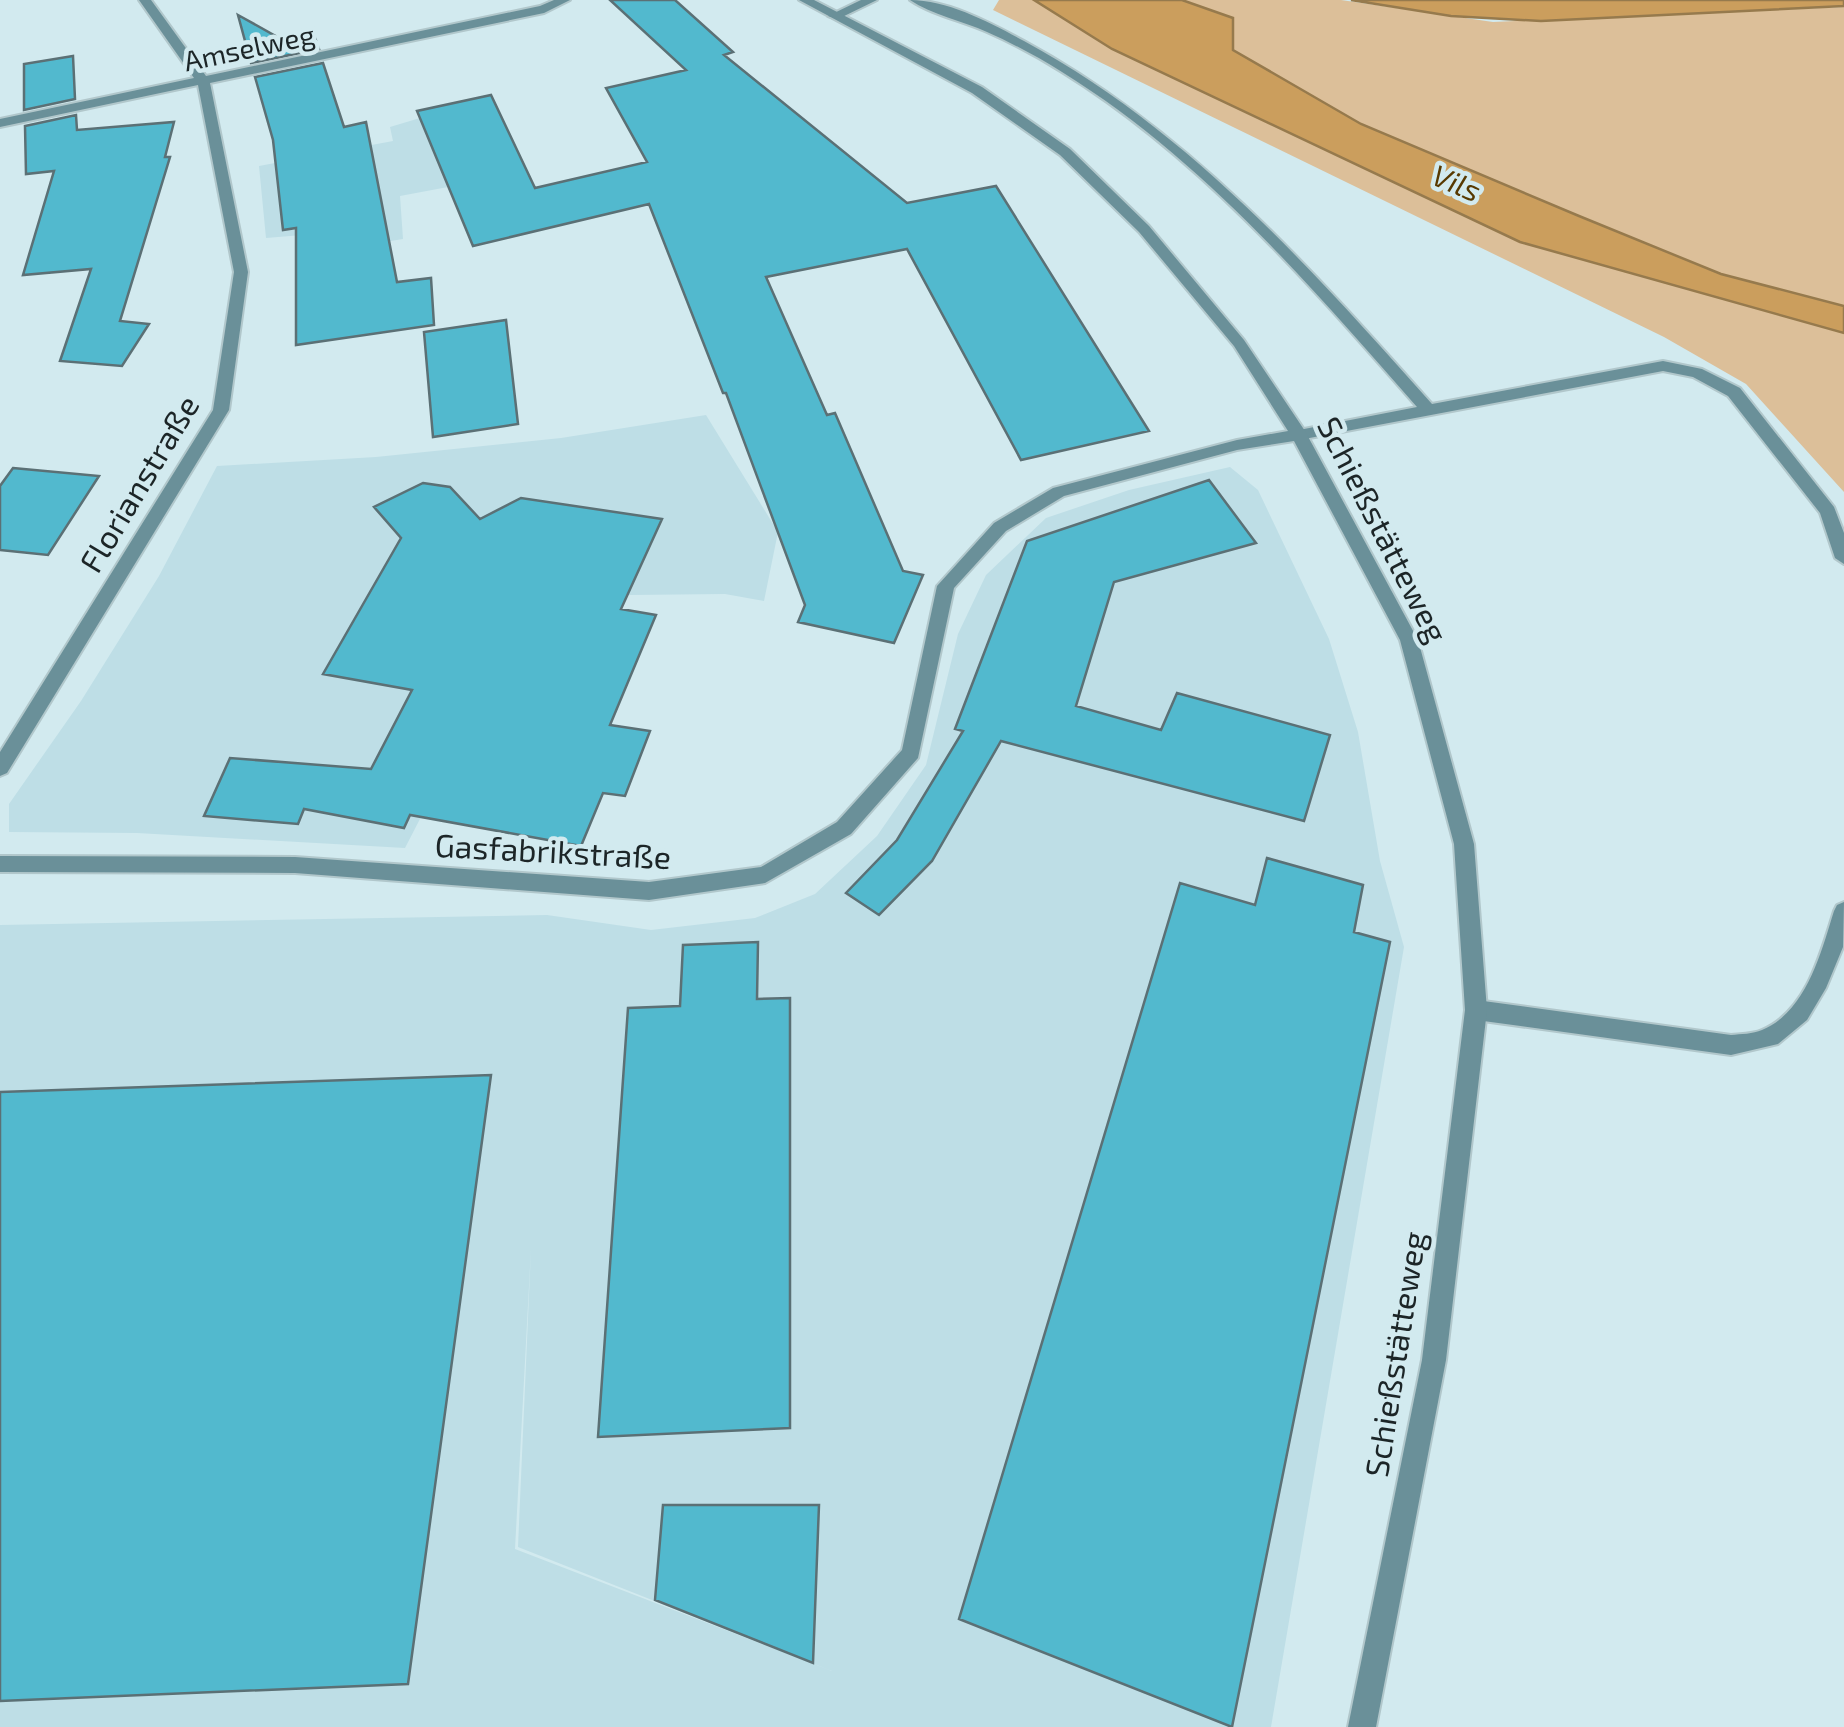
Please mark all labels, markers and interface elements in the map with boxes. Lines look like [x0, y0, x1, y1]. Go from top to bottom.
street label: Amselweg [181, 16, 318, 77]
water label: Vils [1427, 156, 1487, 208]
street label: Florianstraße [70, 388, 206, 578]
street label: Schießstätteweg [1311, 410, 1457, 648]
street label: Gasfabrikstraße [434, 825, 672, 875]
street label: Schießstätteweg [1356, 1229, 1432, 1479]

